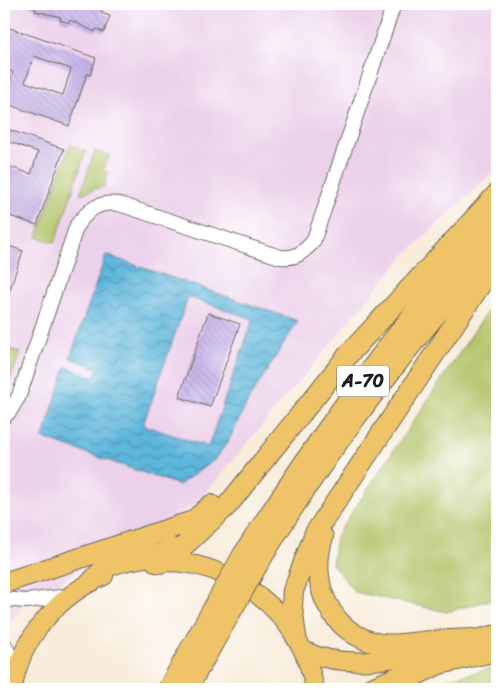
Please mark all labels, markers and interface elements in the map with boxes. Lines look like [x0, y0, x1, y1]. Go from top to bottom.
road number: A-70 [337, 366, 389, 396]

